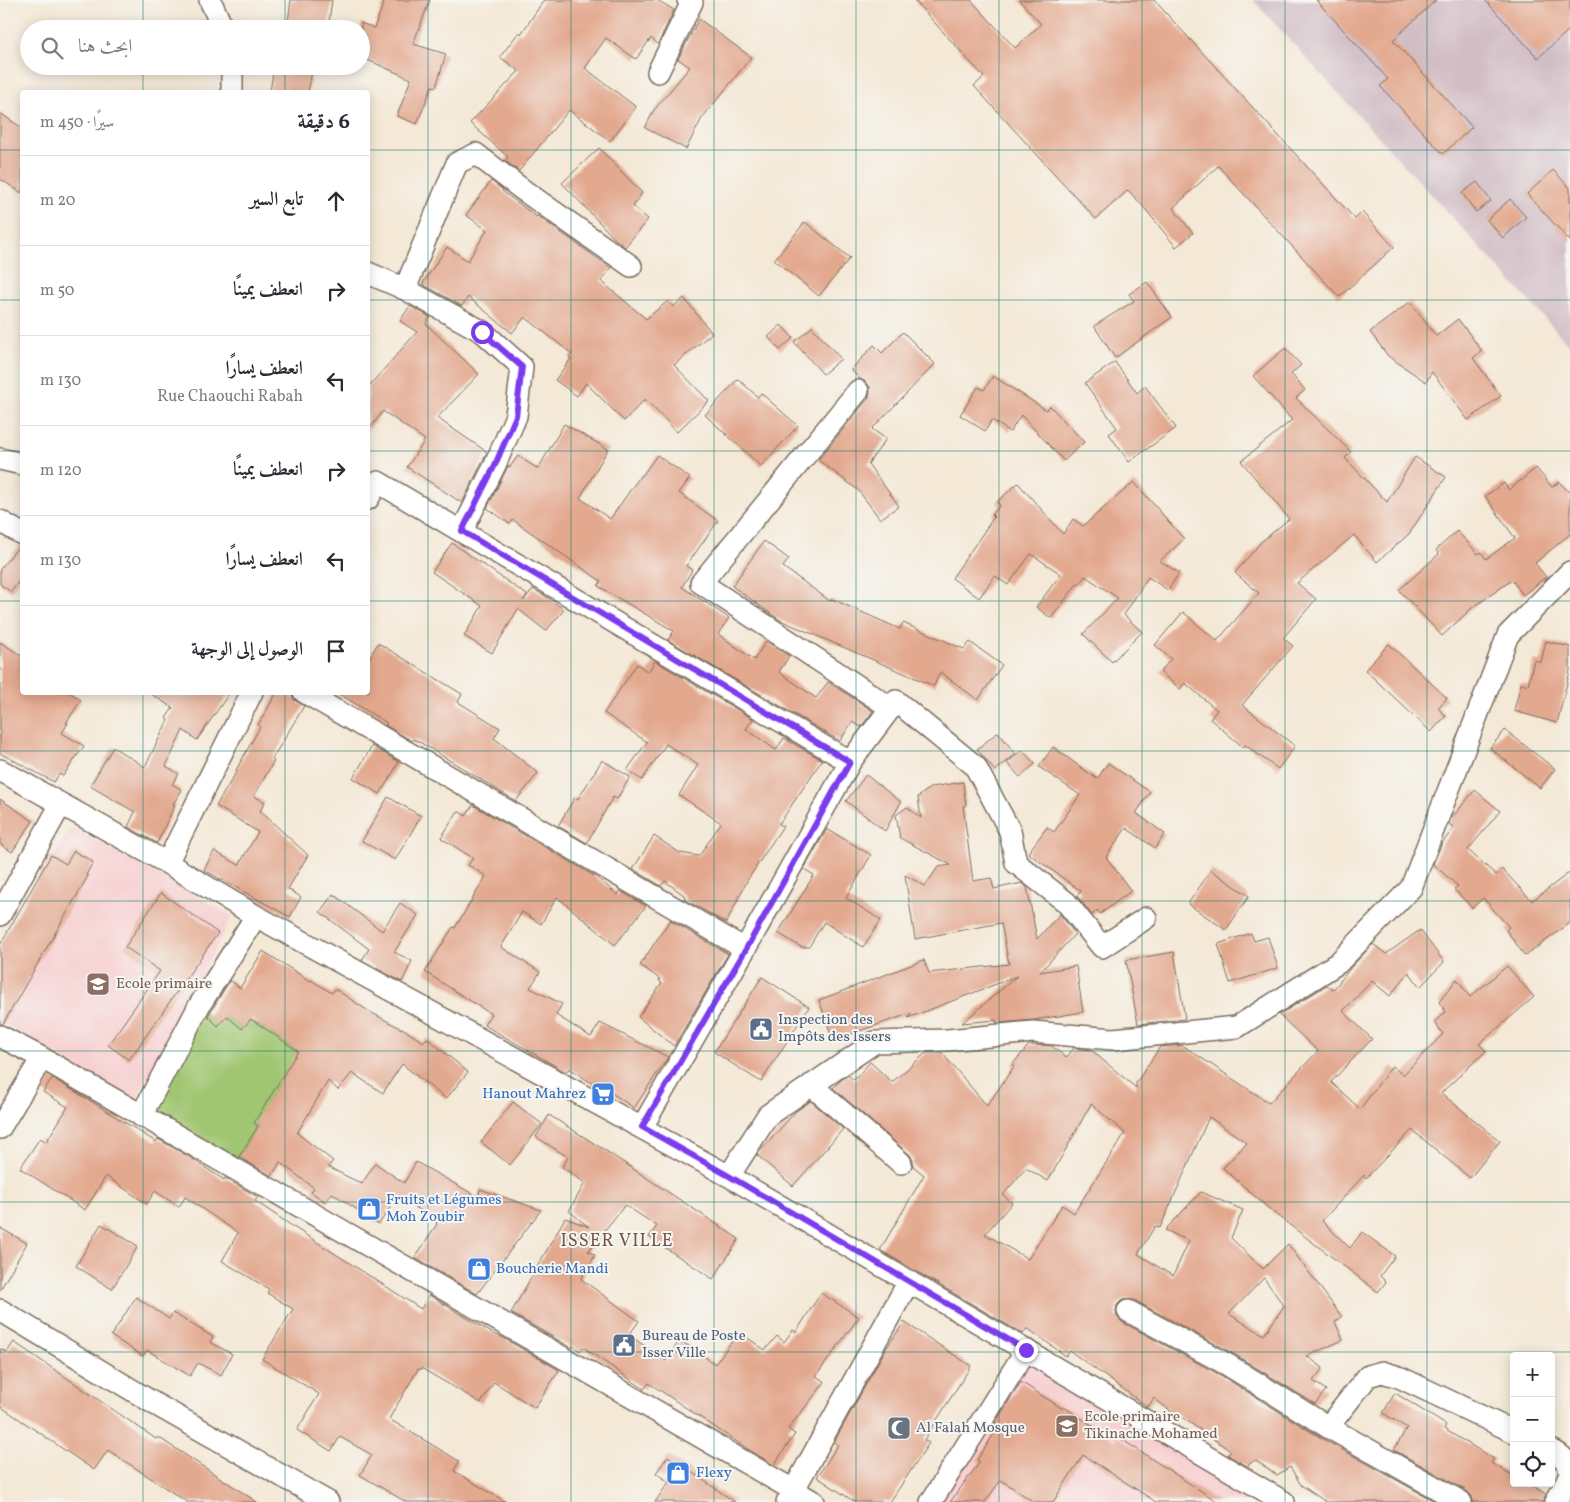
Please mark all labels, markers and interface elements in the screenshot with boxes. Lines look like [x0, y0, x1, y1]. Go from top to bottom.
search box [20, 20, 370, 75]
icon: search [38, 34, 66, 62]
text: ابحث هنا [78, 34, 132, 60]
text: 6 دقيقة [298, 108, 350, 137]
text: سيرًا · 450 m [40, 112, 114, 134]
text: تابع السير [250, 187, 303, 213]
icon: ahead [322, 187, 350, 215]
text: 20 m [40, 190, 75, 212]
text: انعطف يمينًا [233, 277, 303, 303]
icon: right [322, 277, 350, 305]
text: 50 m [40, 280, 74, 302]
route start [471, 321, 494, 344]
text: انعطف يسارًا [225, 356, 303, 382]
icon: left [322, 367, 350, 395]
text: 130 m [40, 370, 81, 392]
text: Rue Chaouchi Rabah [157, 386, 303, 408]
text: انعطف يمينًا [233, 457, 303, 483]
icon: right [322, 457, 350, 485]
text: 120 m [40, 460, 82, 482]
text: انعطف يسارًا [225, 547, 303, 573]
icon: left [322, 547, 350, 575]
text: 130 m [40, 550, 81, 572]
text: الوصول إلى الوجهة [191, 637, 303, 663]
icon: arrive [322, 637, 350, 665]
school or university icon: Ecole primaire [85, 971, 111, 997]
place label: Ecole primaire [116, 974, 212, 995]
place label: Inspection des Impôts des Issers [778, 1010, 891, 1048]
public building icon: Inspection des Impôts des Issers [748, 1016, 774, 1042]
supermarket icon: Hanout Mahrez [590, 1081, 616, 1107]
place label: Hanout Mahrez [482, 1084, 586, 1105]
place label: Fruits et Légumes Moh Zoubir [386, 1190, 502, 1228]
shop icon: Fruits et Légumes Moh Zoubir [356, 1196, 382, 1222]
district label: ISSER VILLE [560, 1229, 674, 1254]
shop icon: Boucherie Mandi [466, 1256, 492, 1282]
place label: Boucherie Mandi [496, 1259, 608, 1280]
place label: Bureau de Poste Isser Ville [642, 1326, 746, 1364]
public building icon: Bureau de Poste Isser Ville [611, 1332, 637, 1358]
route end [1015, 1339, 1038, 1362]
map controls [1510, 1352, 1555, 1487]
button: + [1510, 1352, 1555, 1397]
button: − [1510, 1397, 1555, 1442]
place label: Ecole primaire Tikinache Mohamed [1084, 1407, 1218, 1445]
school or university icon: Ecole primaire Tikinache Mohamed [1054, 1413, 1080, 1439]
mosque icon: Al Falah Mosque [886, 1415, 912, 1441]
place label: Al Falah Mosque [916, 1418, 1025, 1439]
button: locate [1510, 1442, 1555, 1487]
shop icon: Flexy [665, 1460, 691, 1486]
place label: Flexy [696, 1463, 732, 1484]

